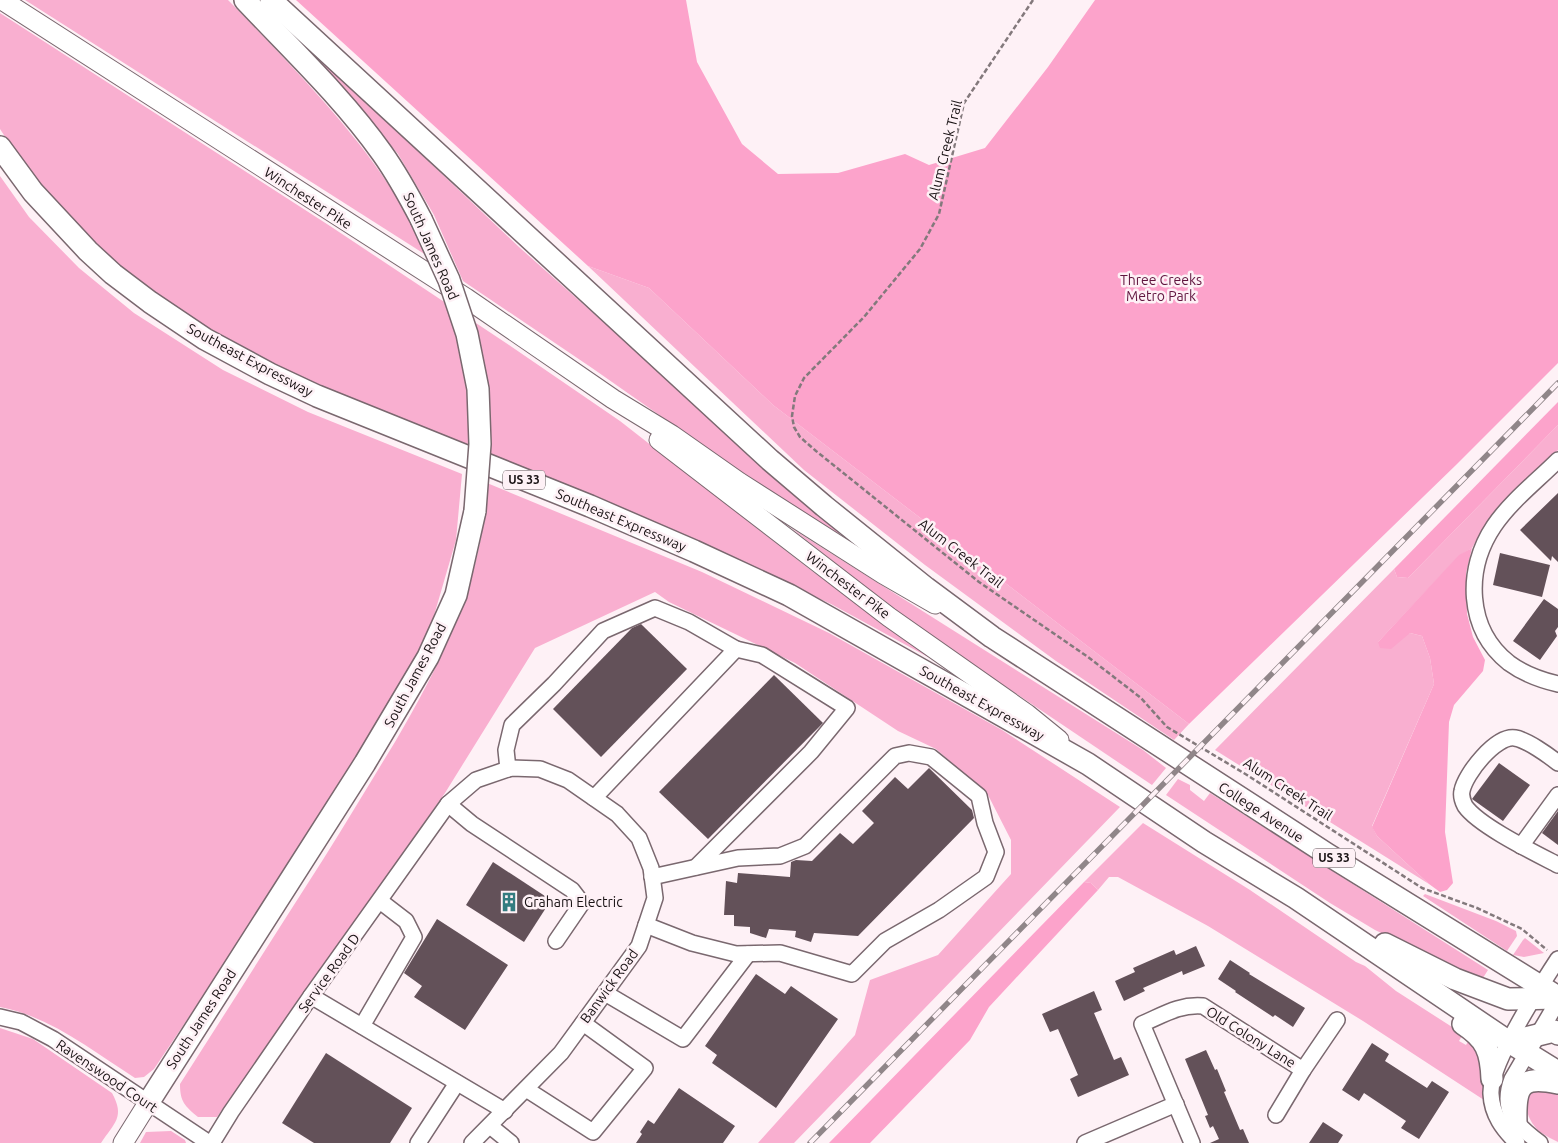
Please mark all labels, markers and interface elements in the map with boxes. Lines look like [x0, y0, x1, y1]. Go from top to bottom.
street label: Alum Creek Trail [925, 98, 965, 202]
street label: Winchester Pike [261, 164, 355, 232]
street label: South James Road [400, 190, 462, 302]
park label: Three Creeks Metro Park [1120, 272, 1202, 304]
street label: Southeast Expressway [184, 320, 316, 400]
road number: US 33 [503, 470, 545, 490]
street label: Southeast Expressway [553, 485, 689, 555]
street label: Alum Creek Trail [916, 515, 1007, 591]
street label: Winchester Pike [803, 548, 893, 622]
street label: South James Road [381, 620, 449, 730]
street label: Southeast Expressway [917, 662, 1047, 744]
street label: Alum Creek Trail [1241, 754, 1336, 824]
street label: College Avenue [1216, 779, 1306, 845]
road number: US 33 [1313, 848, 1355, 868]
building icon: Graham Electric [498, 891, 520, 913]
place label: Graham Electric [524, 894, 623, 910]
street label: Service Road D [295, 930, 363, 1016]
street label: Banwick Road [577, 946, 641, 1026]
street label: South James Road [163, 966, 239, 1072]
street label: Old Colony Lane [1203, 1003, 1299, 1071]
street label: Ravenswood Court [53, 1036, 161, 1116]

